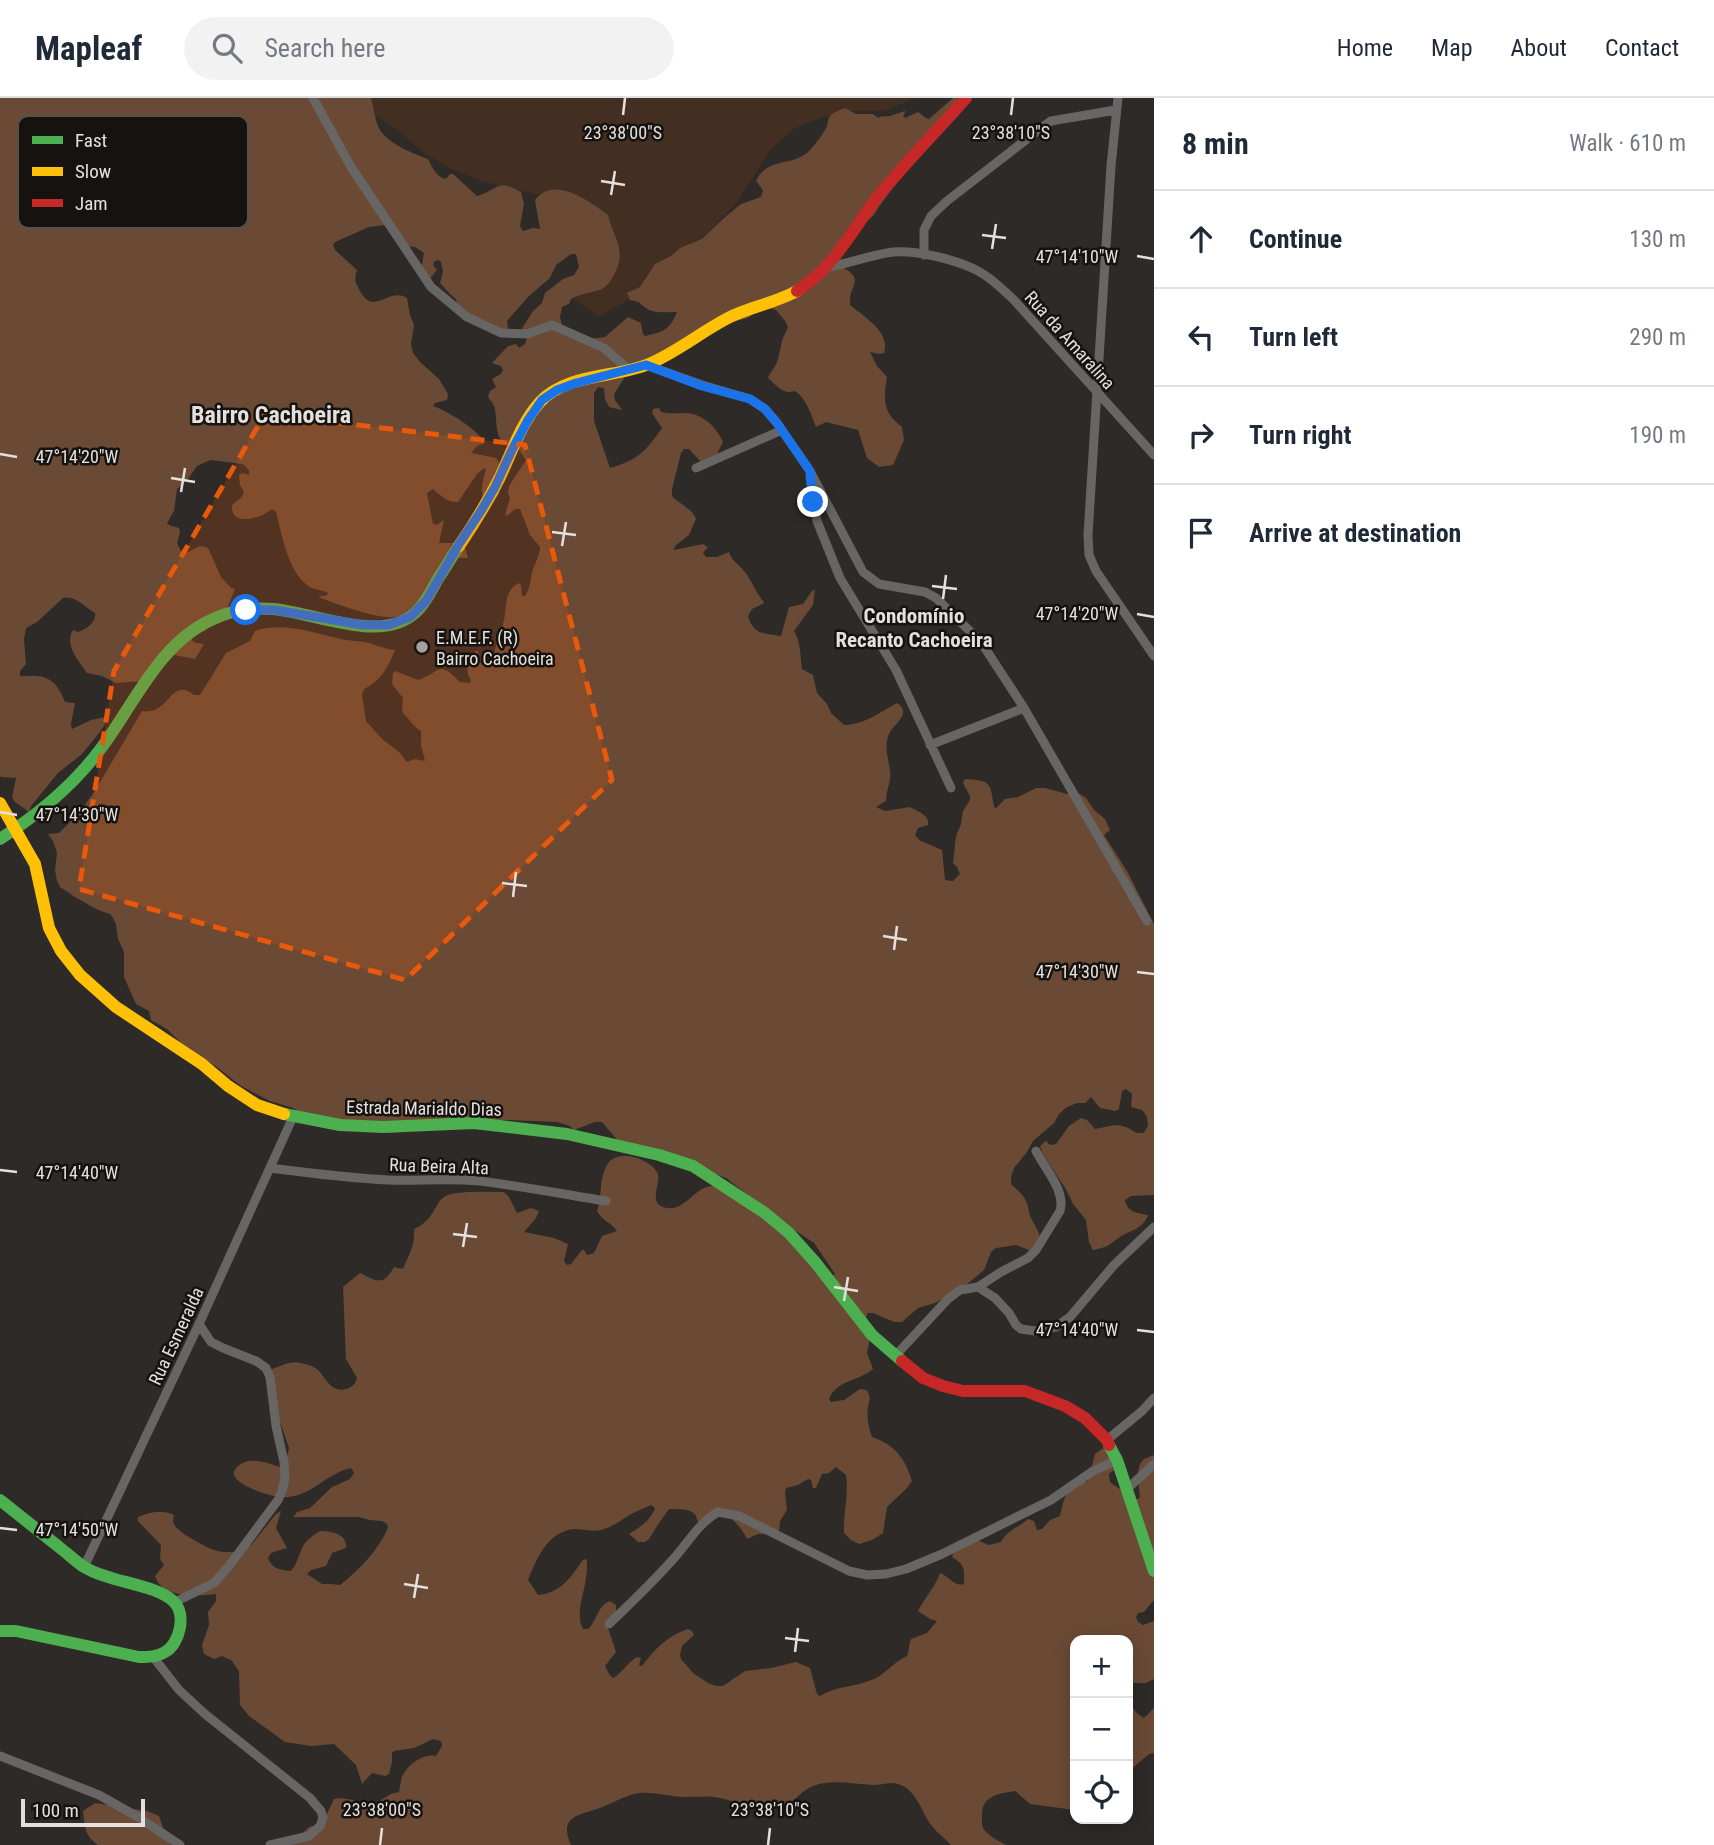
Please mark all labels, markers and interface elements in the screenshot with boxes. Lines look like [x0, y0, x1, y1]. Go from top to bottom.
search box [184, 17, 674, 80]
text: Mapleaf [35, 29, 142, 68]
icon: search [208, 29, 246, 67]
text: Search here [264, 33, 385, 63]
text: Home [1337, 34, 1393, 62]
text: Map [1431, 34, 1473, 62]
text: About [1511, 34, 1567, 62]
text: Contact [1605, 34, 1679, 62]
legend [18, 116, 248, 228]
text: 23°38'00"S [584, 122, 662, 143]
text: 23°38'10"S [972, 122, 1050, 143]
text: 8 min [1182, 126, 1249, 161]
text: Fast [75, 129, 107, 152]
text: Walk · 610 m [1569, 130, 1686, 157]
text: Slow [75, 160, 111, 183]
text: Jam [75, 192, 108, 215]
icon: ahead [1182, 220, 1220, 258]
text: Continue [1249, 224, 1342, 254]
text: 130 m [1629, 226, 1686, 253]
text: 47°14'10"W [1036, 246, 1119, 267]
street label: Rua da Amaralina [1021, 287, 1119, 393]
icon: left [1182, 318, 1220, 356]
text: Turn left [1249, 322, 1338, 352]
text: 290 m [1629, 324, 1686, 351]
district label: Bairro Cachoeira [191, 401, 351, 429]
icon: right [1182, 416, 1220, 454]
text: Turn right [1249, 420, 1351, 450]
text: 190 m [1629, 422, 1686, 449]
text: 47°14'20"W [36, 446, 119, 467]
route end [797, 486, 828, 517]
icon: arrive [1182, 514, 1220, 552]
text: Arrive at destination [1249, 518, 1461, 548]
route start [230, 594, 261, 625]
text: 47°14'20"W [1036, 603, 1119, 624]
district label: Condomínio Recanto Cachoeira [835, 604, 993, 652]
place label: E.M.E.F. (R) Bairro Cachoeira [436, 627, 554, 669]
marker: E.M.E.F. (R) Bairro Cachoeira [414, 639, 430, 655]
text: 47°14'30"W [36, 804, 119, 825]
text: 47°14'30"W [1036, 961, 1119, 982]
street label: Estrada Marialdo Dias [346, 1096, 502, 1120]
street label: Rua Beira Alta [389, 1154, 489, 1178]
text: 47°14'40"W [36, 1162, 119, 1183]
street label: Rua Esmeralda [144, 1284, 208, 1388]
text: 47°14'40"W [1036, 1319, 1119, 1340]
text: 47°14'50"W [36, 1519, 119, 1540]
map controls [1070, 1635, 1133, 1824]
button: + [1070, 1635, 1133, 1698]
button: − [1070, 1698, 1133, 1761]
button: locate [1070, 1761, 1133, 1824]
scale bar [21, 1796, 145, 1828]
text: 100 m [32, 1799, 79, 1822]
text: 23°38'00"S [343, 1799, 421, 1820]
text: 23°38'10"S [731, 1799, 809, 1820]

